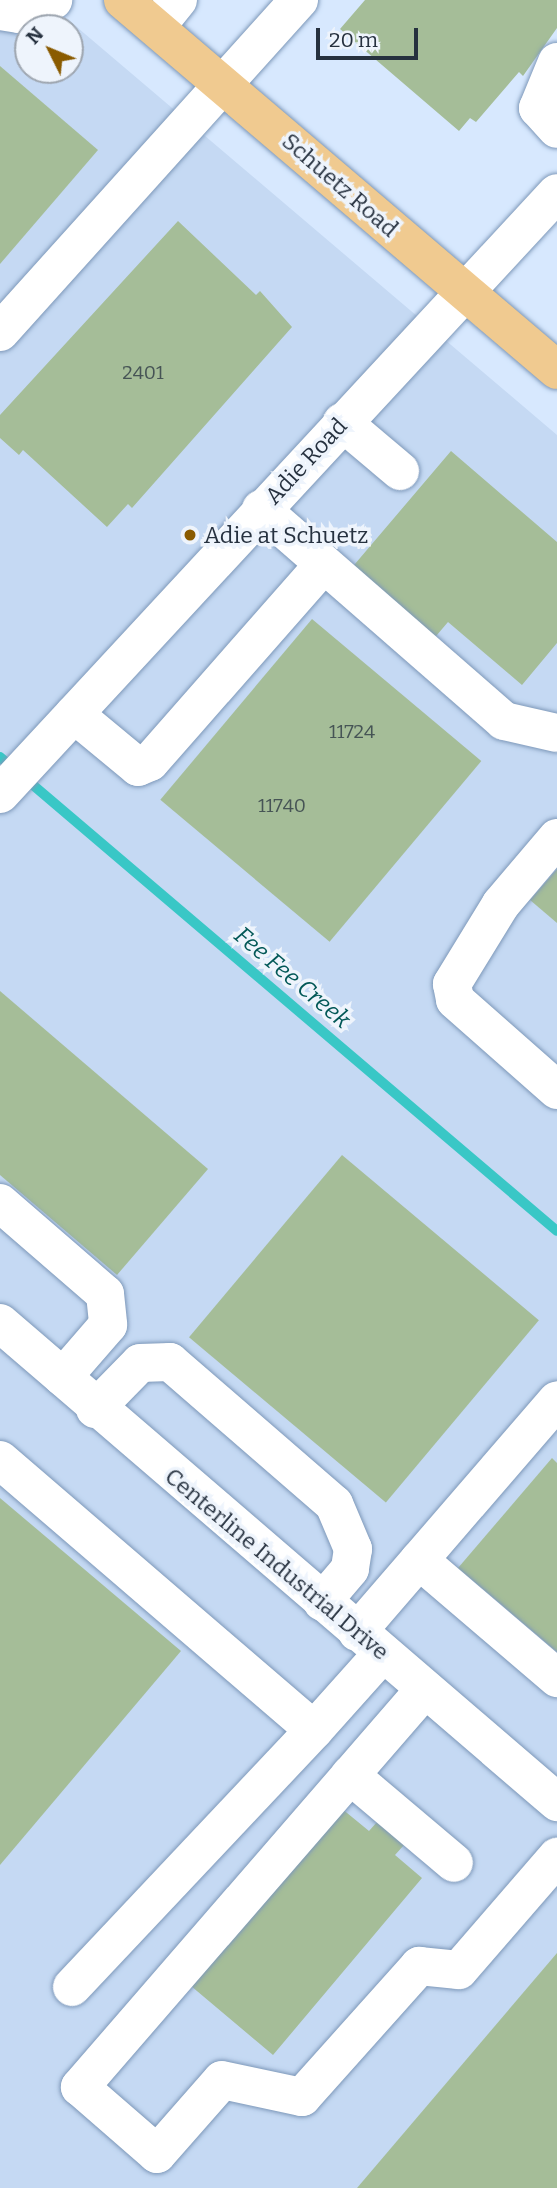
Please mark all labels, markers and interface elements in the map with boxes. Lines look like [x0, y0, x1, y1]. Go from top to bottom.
north arrow [14, 14, 84, 84]
scale bar [319, 14, 420, 58]
text: N [21, 22, 48, 49]
text: 20 m [329, 27, 378, 53]
street label: Schuetz Road [277, 127, 403, 243]
house number: 2401 [122, 362, 164, 384]
street label: Adie Road [259, 412, 353, 510]
place label: Adie at Schuetz [204, 521, 368, 549]
marker: Adie at Schuetz [182, 527, 198, 543]
house number: 11724 [329, 721, 375, 743]
house number: 11740 [258, 795, 306, 817]
water label: Fee Fee Creek [228, 921, 356, 1035]
street label: Centerline Industrial Drive [159, 1462, 395, 1666]

